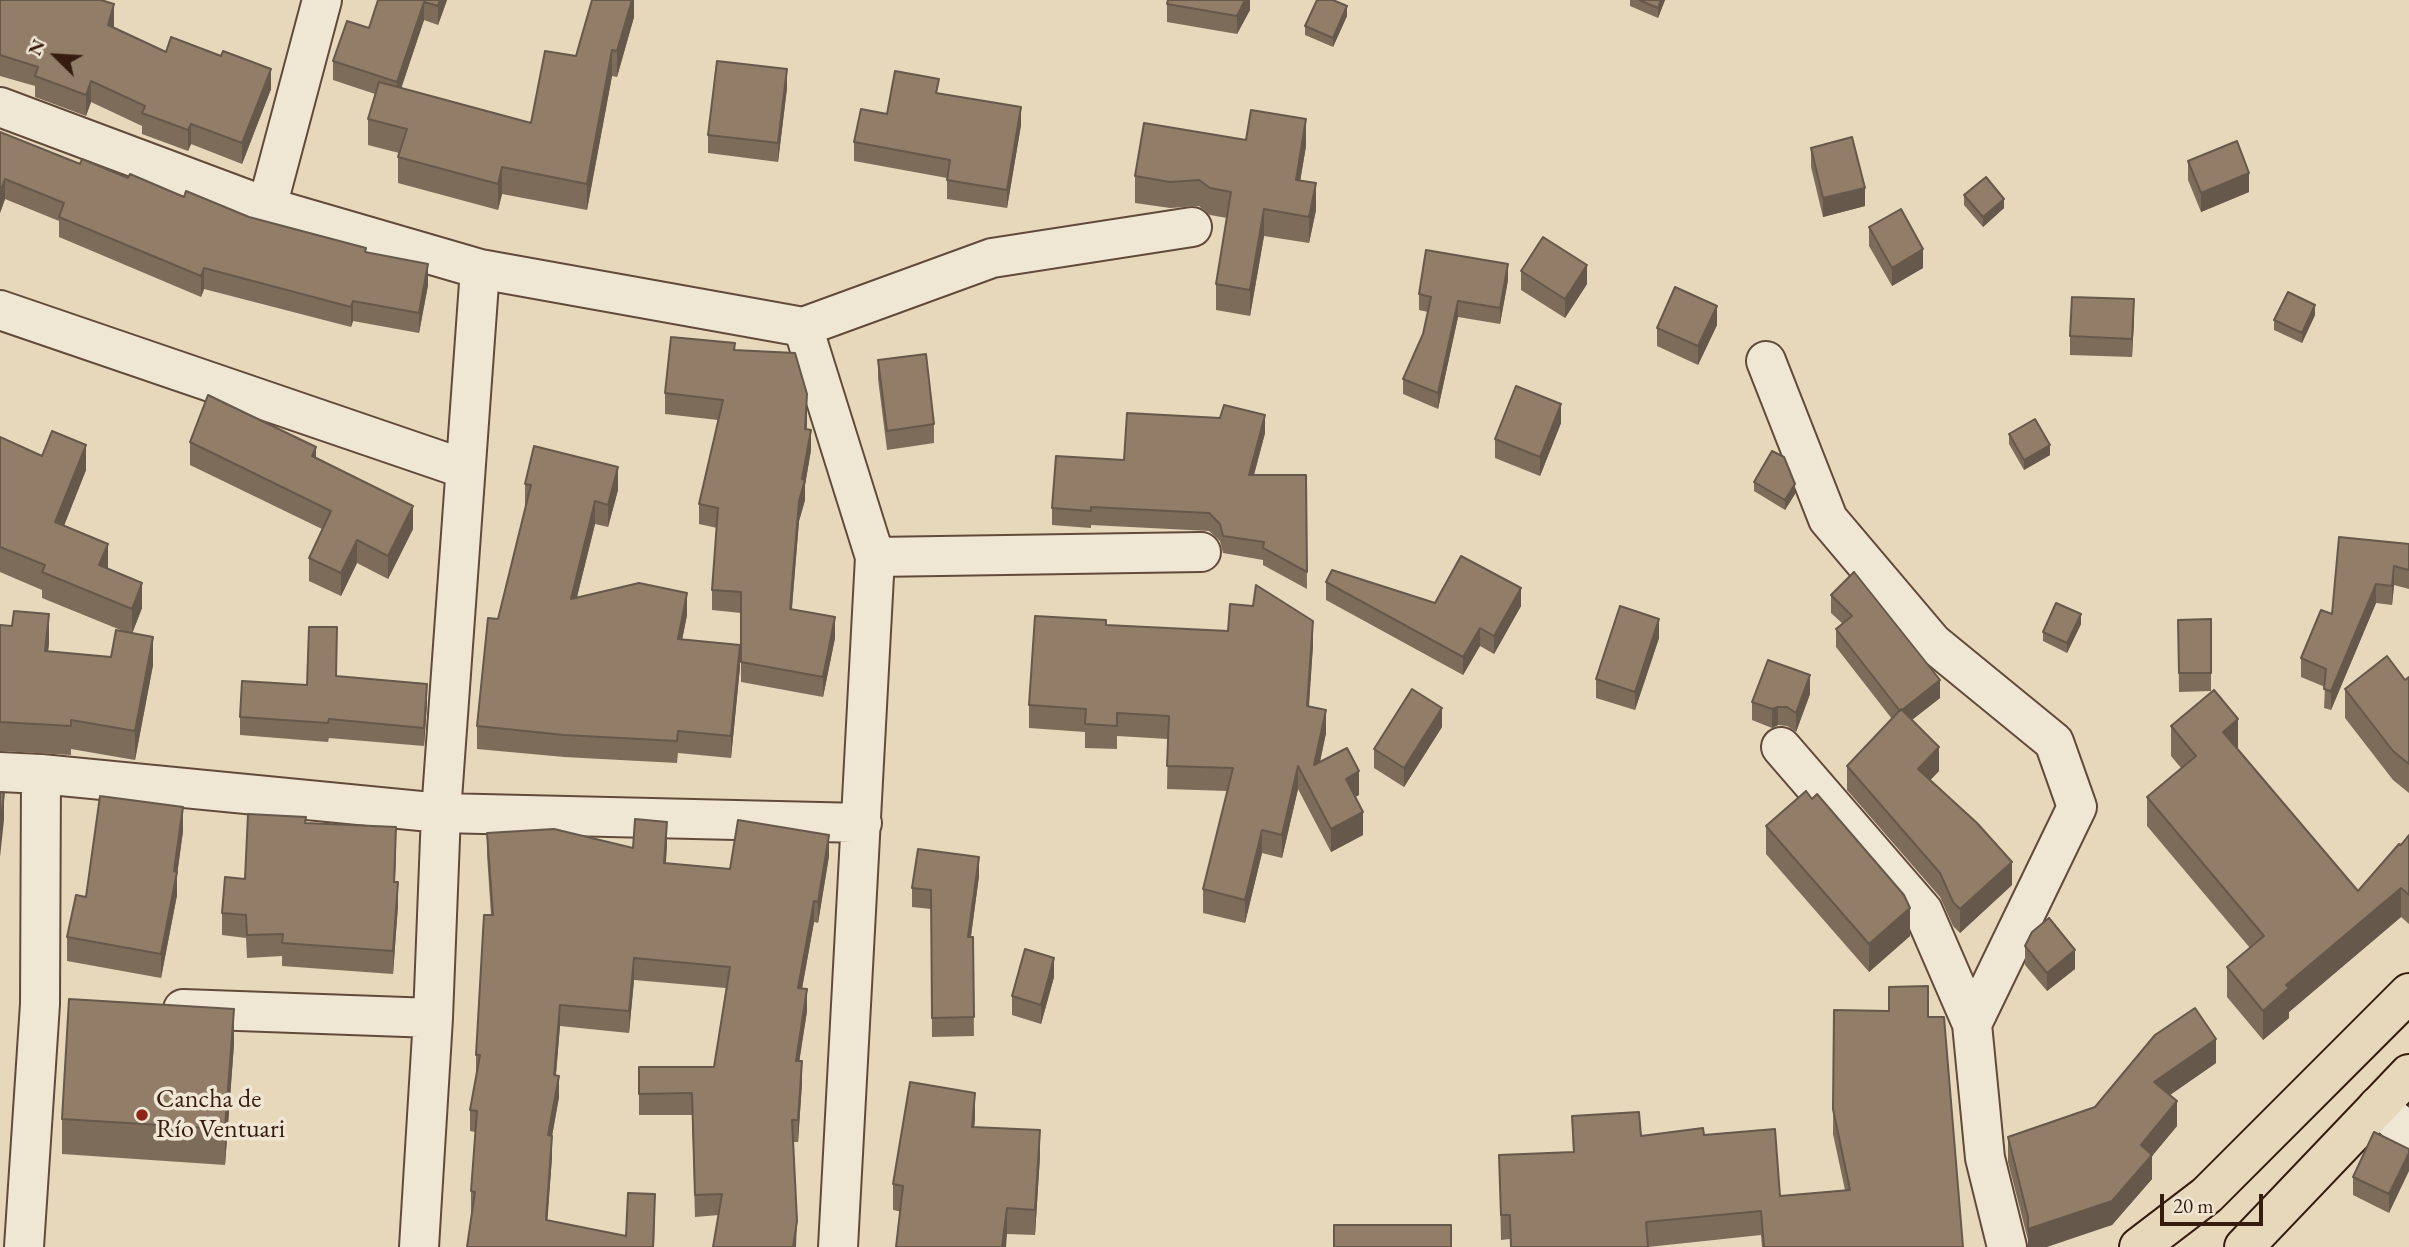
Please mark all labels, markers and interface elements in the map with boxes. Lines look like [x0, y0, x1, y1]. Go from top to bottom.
north arrow [21, 21, 91, 91]
text: N [22, 35, 51, 59]
place label: Cancha de Río Ventuari [156, 1084, 285, 1146]
marker: Cancha de Río Ventuari [134, 1107, 150, 1123]
scale bar [2164, 1180, 2267, 1224]
text: 20 m [2173, 1192, 2214, 1219]

